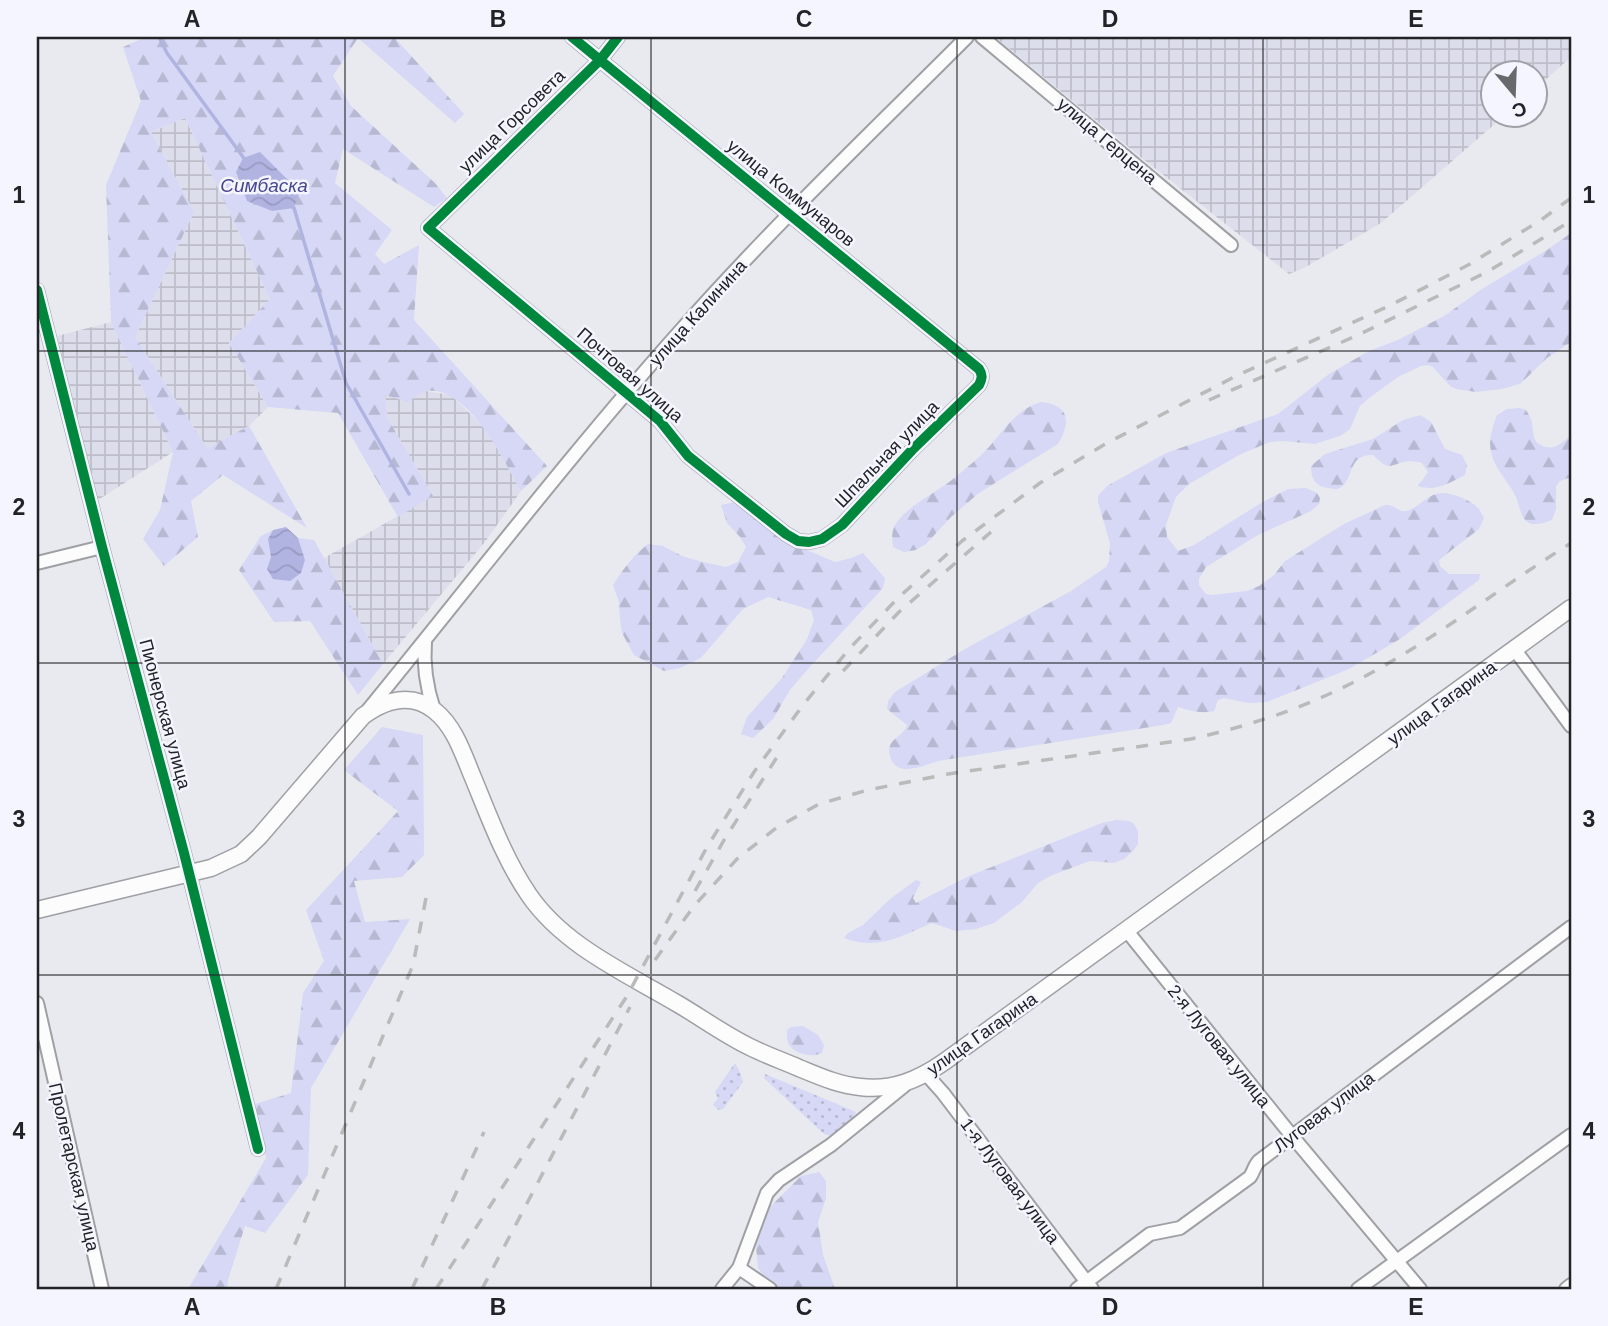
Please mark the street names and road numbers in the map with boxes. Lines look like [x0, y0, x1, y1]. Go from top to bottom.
street label: улица Горсовета [455, 65, 570, 177]
street label: улица Герцена [1053, 94, 1161, 189]
street label: улица Коммунаров [723, 135, 859, 251]
street label: улица Калинина [645, 255, 751, 370]
street label: Почтовая улица [573, 324, 688, 427]
street label: Шпальная улица [831, 396, 944, 511]
street label: Пионерская улица [135, 637, 195, 792]
street label: улица Гагарина [1384, 656, 1501, 749]
street label: 2-я Луговая улица [1164, 981, 1275, 1112]
street label: улица Гагарина [923, 988, 1042, 1079]
street label: Луговая улица [1270, 1067, 1379, 1156]
street label: Пролетарская улица [45, 1081, 103, 1254]
street label: 1-я Луговая улица [956, 1114, 1064, 1248]

